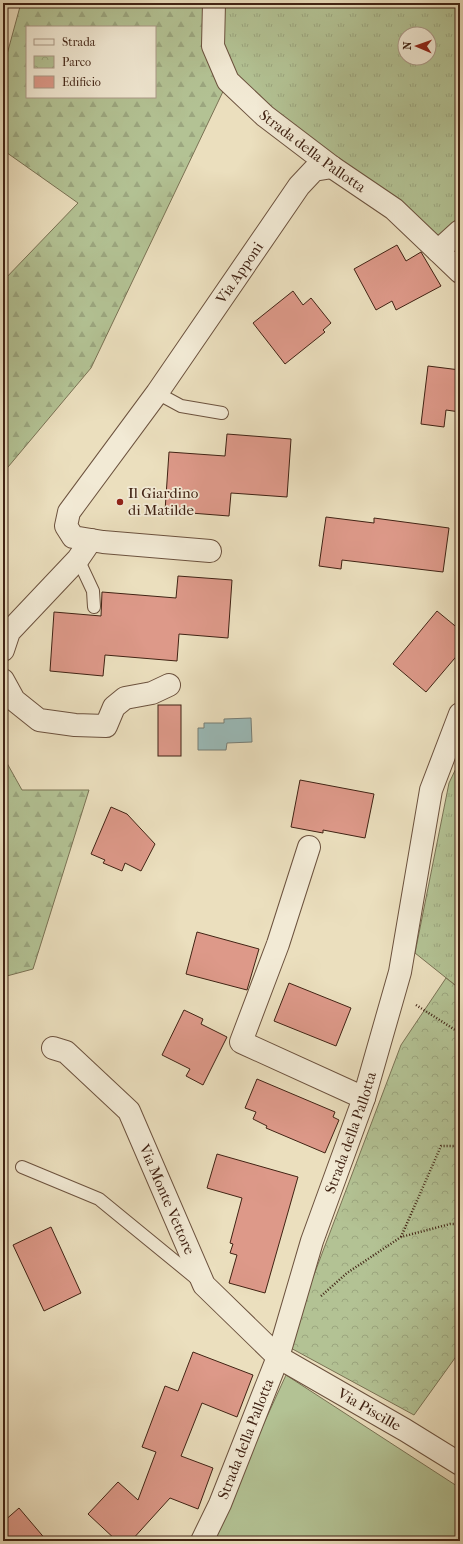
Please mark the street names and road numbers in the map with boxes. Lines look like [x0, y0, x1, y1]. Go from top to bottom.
street label: Strada della Pallotta [255, 106, 370, 197]
street label: Via Apponi [211, 238, 267, 308]
street label: Strada della Pallotta [321, 1069, 380, 1196]
street label: Via Monte Vettore [135, 1140, 199, 1258]
street label: Strada della Pallotta [214, 1375, 278, 1502]
street label: Via Piscille [334, 1384, 405, 1435]

